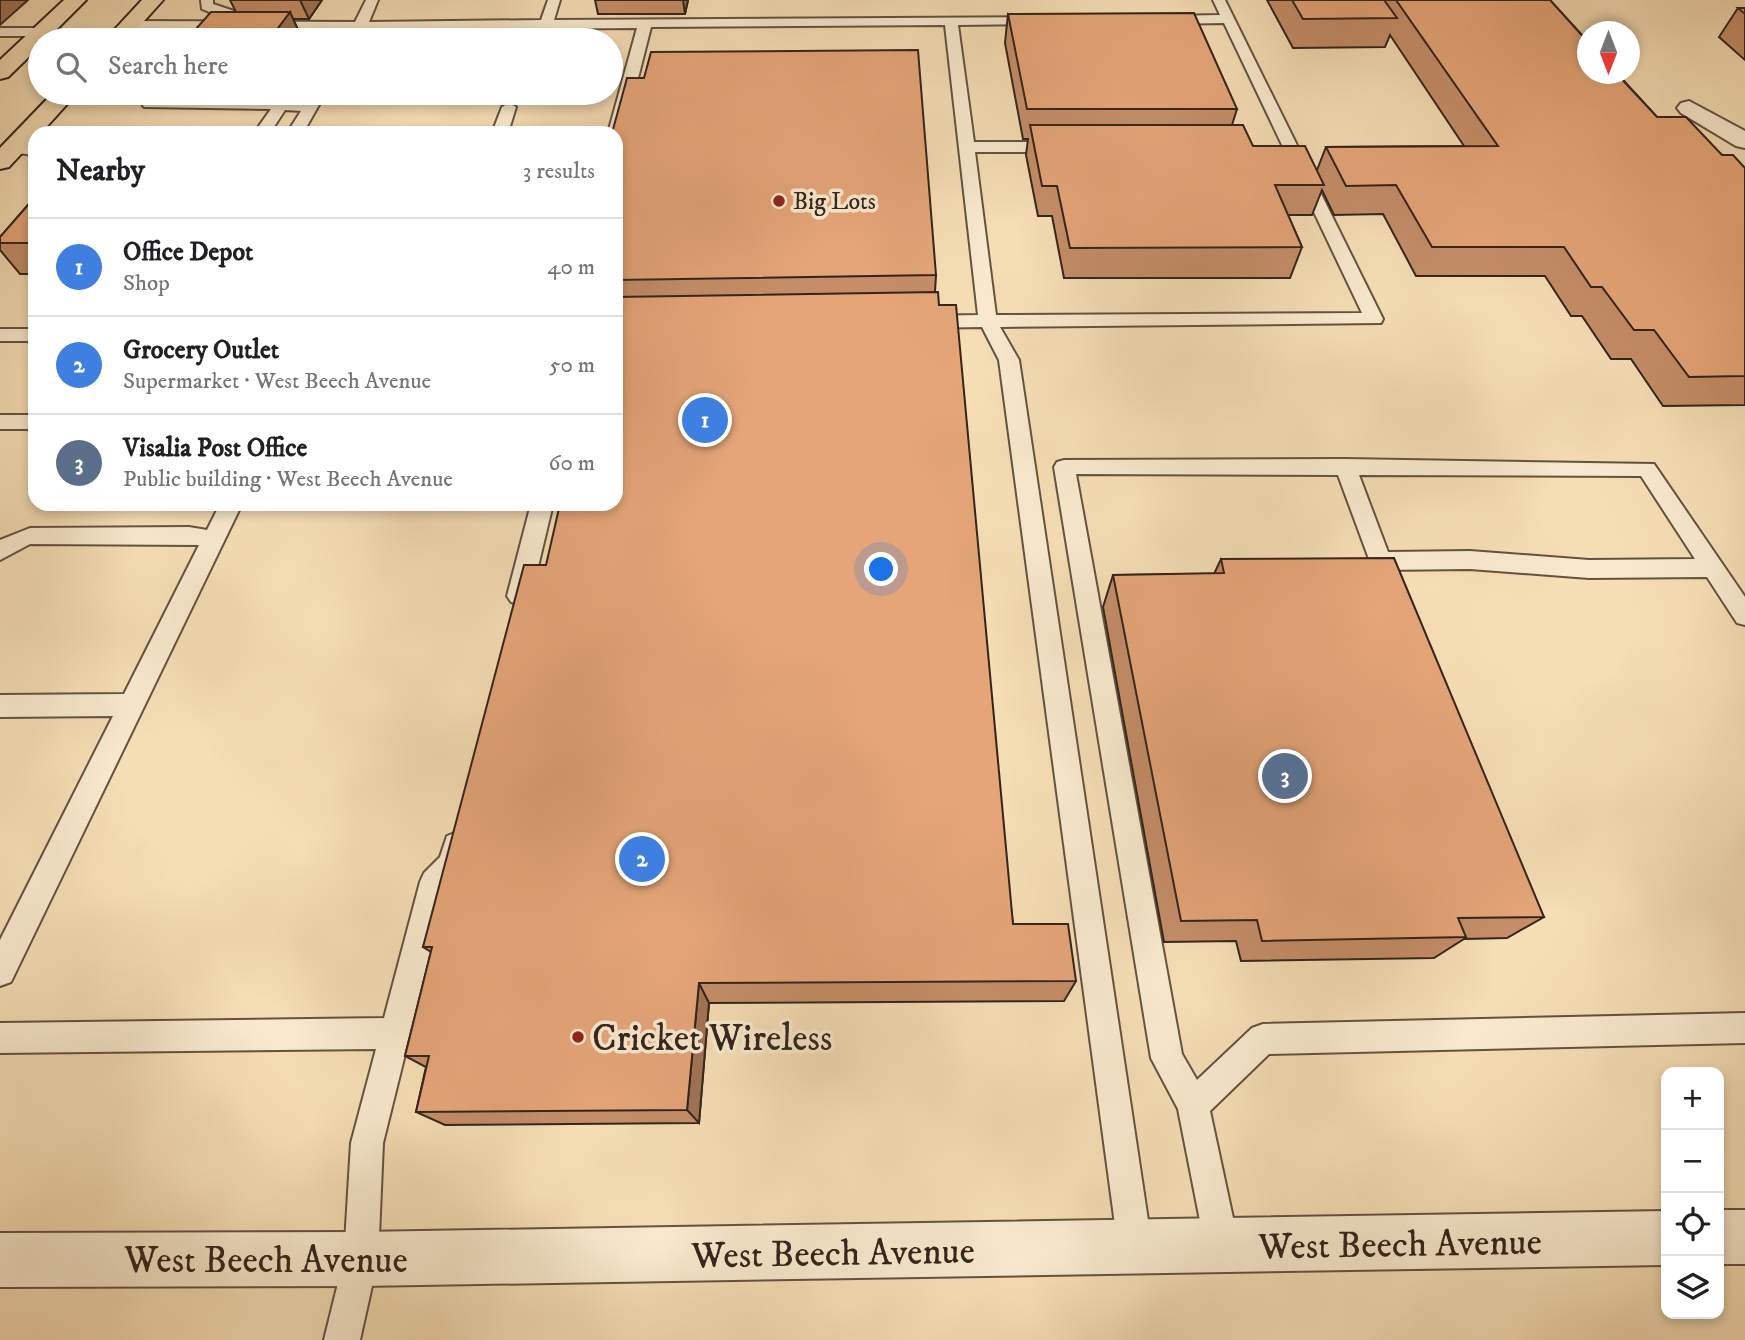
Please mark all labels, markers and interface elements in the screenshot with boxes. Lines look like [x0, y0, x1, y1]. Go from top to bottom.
north arrow [1577, 21, 1640, 84]
search box [28, 28, 623, 105]
icon: search [52, 48, 90, 86]
text: Search here [108, 50, 228, 83]
text: Nearby [56, 153, 145, 190]
text: 3 results [523, 157, 595, 186]
place label: Big Lots [793, 187, 876, 217]
marker: Big Lots [771, 193, 787, 209]
text: Office Depot [123, 236, 253, 269]
text: 1 [75, 253, 83, 282]
text: 40 m [547, 253, 595, 282]
text: Shop [123, 269, 170, 298]
text: Grocery Outlet [123, 334, 279, 367]
text: 2 [73, 351, 85, 380]
text: 50 m [549, 351, 595, 380]
text: Supermarket · West Beech Avenue [123, 367, 431, 396]
pin: 1 [682, 394, 728, 446]
text: Visalia Post Office [123, 432, 307, 465]
text: 3 [75, 449, 83, 478]
text: 60 m [548, 449, 595, 478]
text: Public building · West Beech Avenue [123, 465, 453, 494]
your location [864, 552, 898, 586]
pin: 3 [1262, 750, 1308, 802]
pin: 2 [619, 833, 665, 885]
place label: Cricket Wireless [592, 1016, 832, 1063]
marker: Cricket Wireless [570, 1029, 586, 1045]
map controls [1661, 1067, 1724, 1319]
button: + [1661, 1067, 1724, 1130]
button: − [1661, 1130, 1724, 1193]
button: locate [1661, 1193, 1724, 1256]
street label: West Beech Avenue [1257, 1220, 1542, 1271]
street label: West Beech Avenue [690, 1229, 975, 1280]
street label: West Beech Avenue [123, 1238, 408, 1285]
button: layers [1661, 1256, 1724, 1319]

